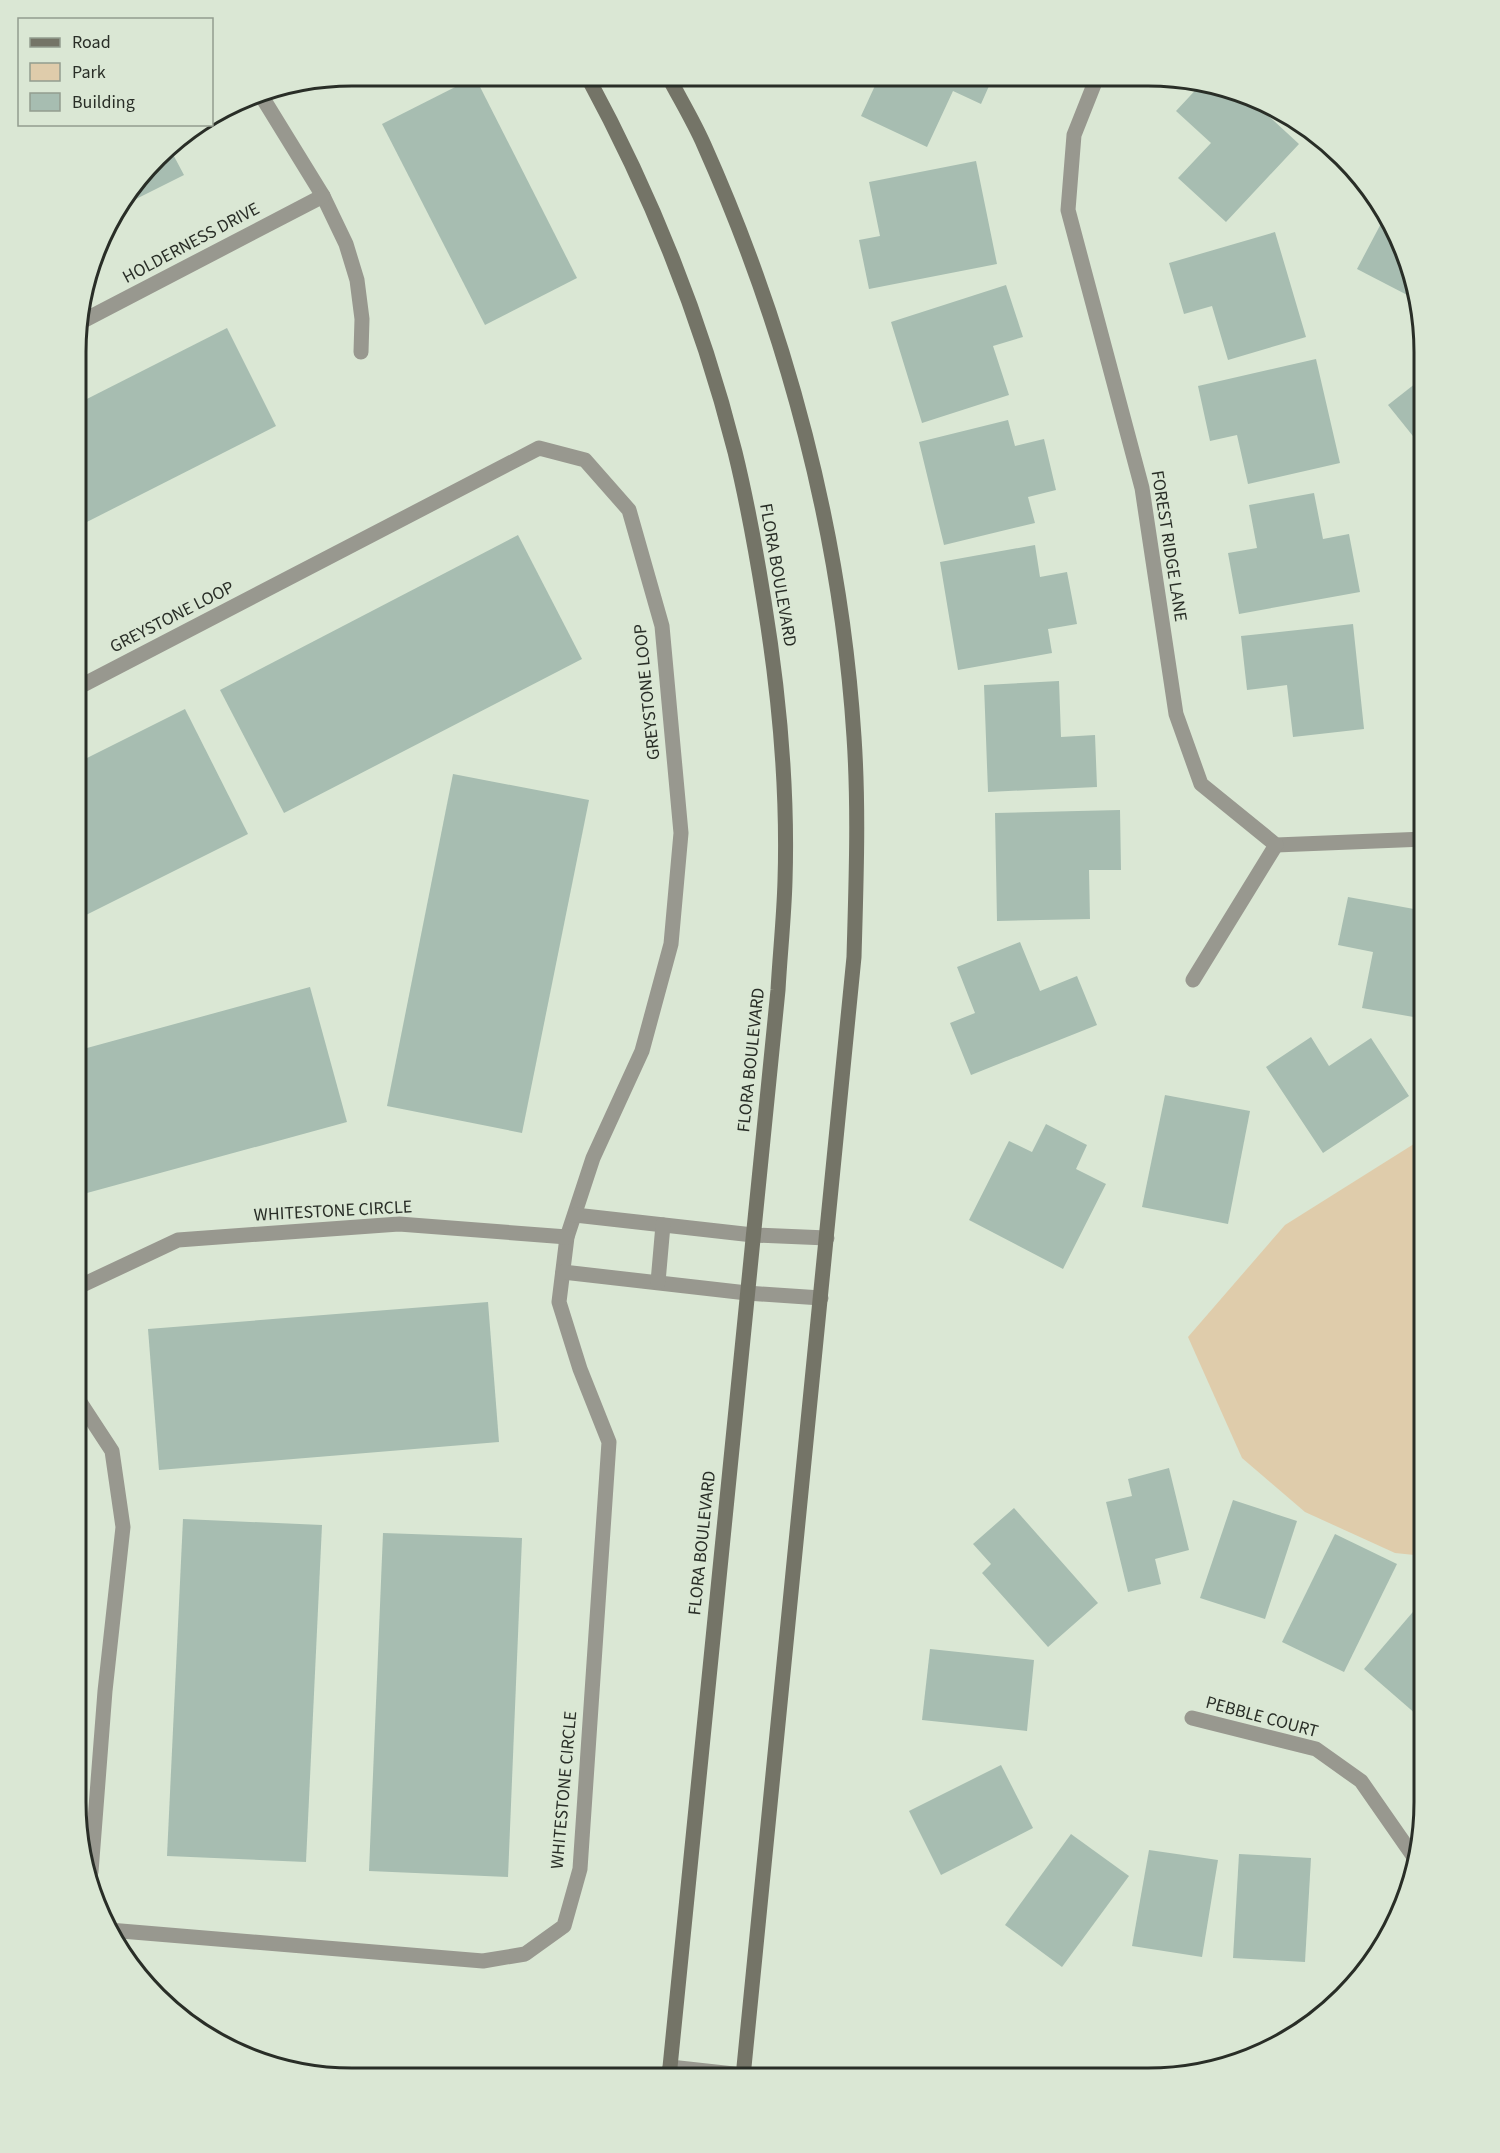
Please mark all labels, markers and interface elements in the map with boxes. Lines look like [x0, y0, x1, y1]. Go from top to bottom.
legend [18, 18, 213, 126]
text: Road [72, 30, 111, 55]
text: Park [72, 60, 106, 85]
text: Building [72, 90, 135, 115]
street label: HOLDERNESS DRIVE [118, 196, 264, 290]
street label: FOREST RIDGE LANE [1145, 469, 1193, 623]
street label: FLORA BOULEVARD [753, 501, 803, 649]
street label: GREYSTONE LOOP [105, 575, 239, 659]
street label: GREYSTONE LOOP [627, 623, 667, 761]
street label: FLORA BOULEVARD [731, 987, 771, 1133]
street label: WHITESTONE CIRCLE [253, 1194, 413, 1228]
street label: FLORA BOULEVARD [682, 1470, 722, 1616]
street label: PEBBLE COURT [1203, 1690, 1321, 1744]
street label: WHITESTONE CIRCLE [545, 1710, 583, 1870]

